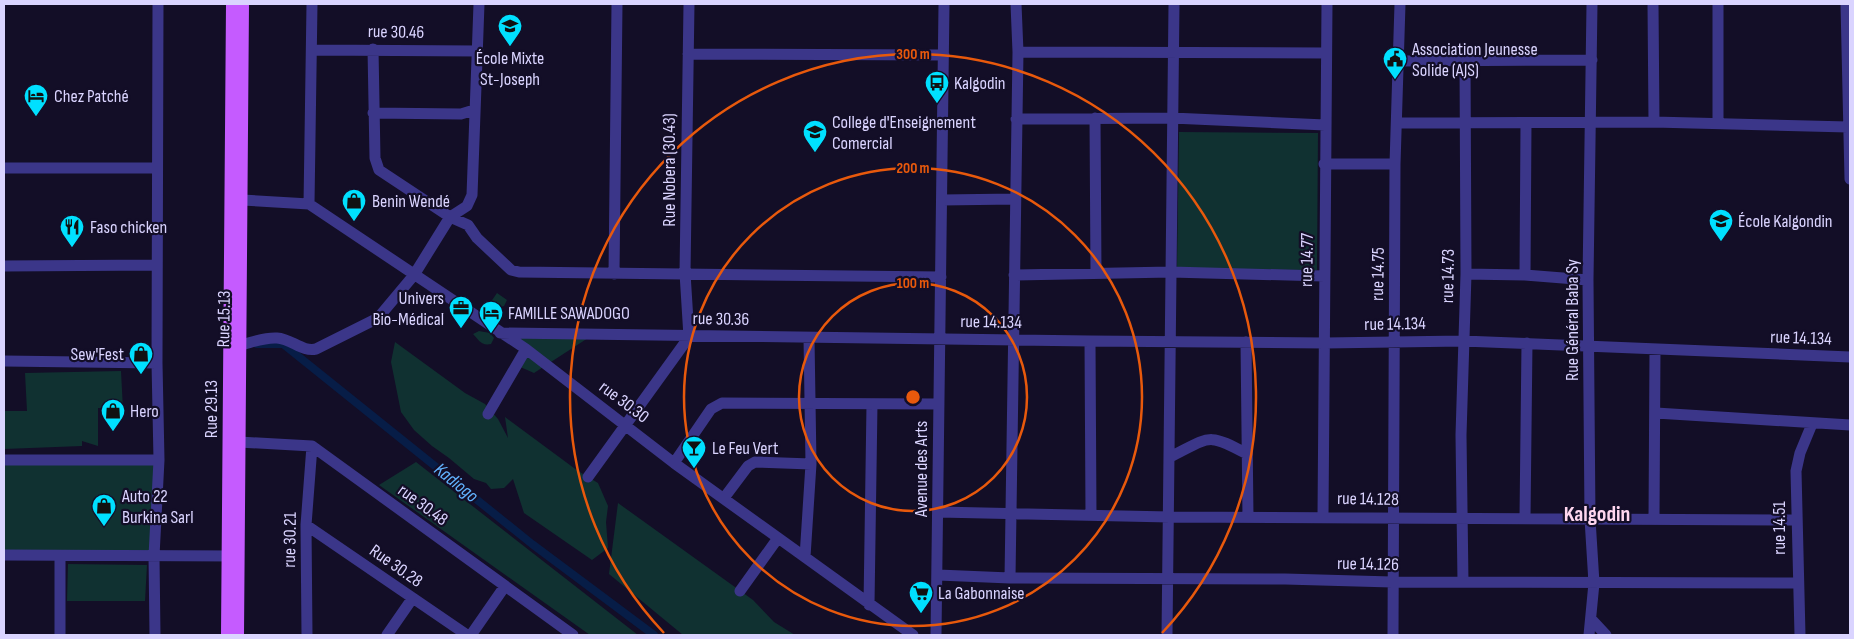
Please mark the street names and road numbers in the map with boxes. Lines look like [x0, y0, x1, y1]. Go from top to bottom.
street label: rue 30.46 [368, 21, 425, 43]
street label: Rue Nobera (30.43) [659, 113, 680, 227]
street label: rue 14.77 [1296, 232, 1318, 287]
street label: rue 14.75 [1367, 247, 1389, 301]
street label: rue 14.73 [1437, 249, 1459, 303]
street label: Rue Général Baba Sy [1562, 259, 1583, 381]
street label: Rue 15.13 [213, 290, 235, 348]
street label: rue 30.36 [693, 308, 750, 330]
street label: rue 14.134 [960, 311, 1022, 333]
street label: rue 14.134 [1364, 313, 1426, 335]
street label: rue 14.134 [1770, 326, 1833, 350]
street label: rue 30.30 [595, 377, 653, 427]
street label: Rue 29.13 [201, 380, 222, 438]
street label: Avenue des Arts [911, 421, 932, 518]
street label: rue 30.48 [394, 480, 452, 530]
street label: rue 14.128 [1337, 488, 1399, 510]
street label: rue 14.51 [1769, 501, 1790, 555]
street label: rue 30.21 [279, 511, 301, 568]
street label: Rue 30.28 [365, 540, 427, 592]
street label: rue 14.126 [1337, 553, 1399, 575]

